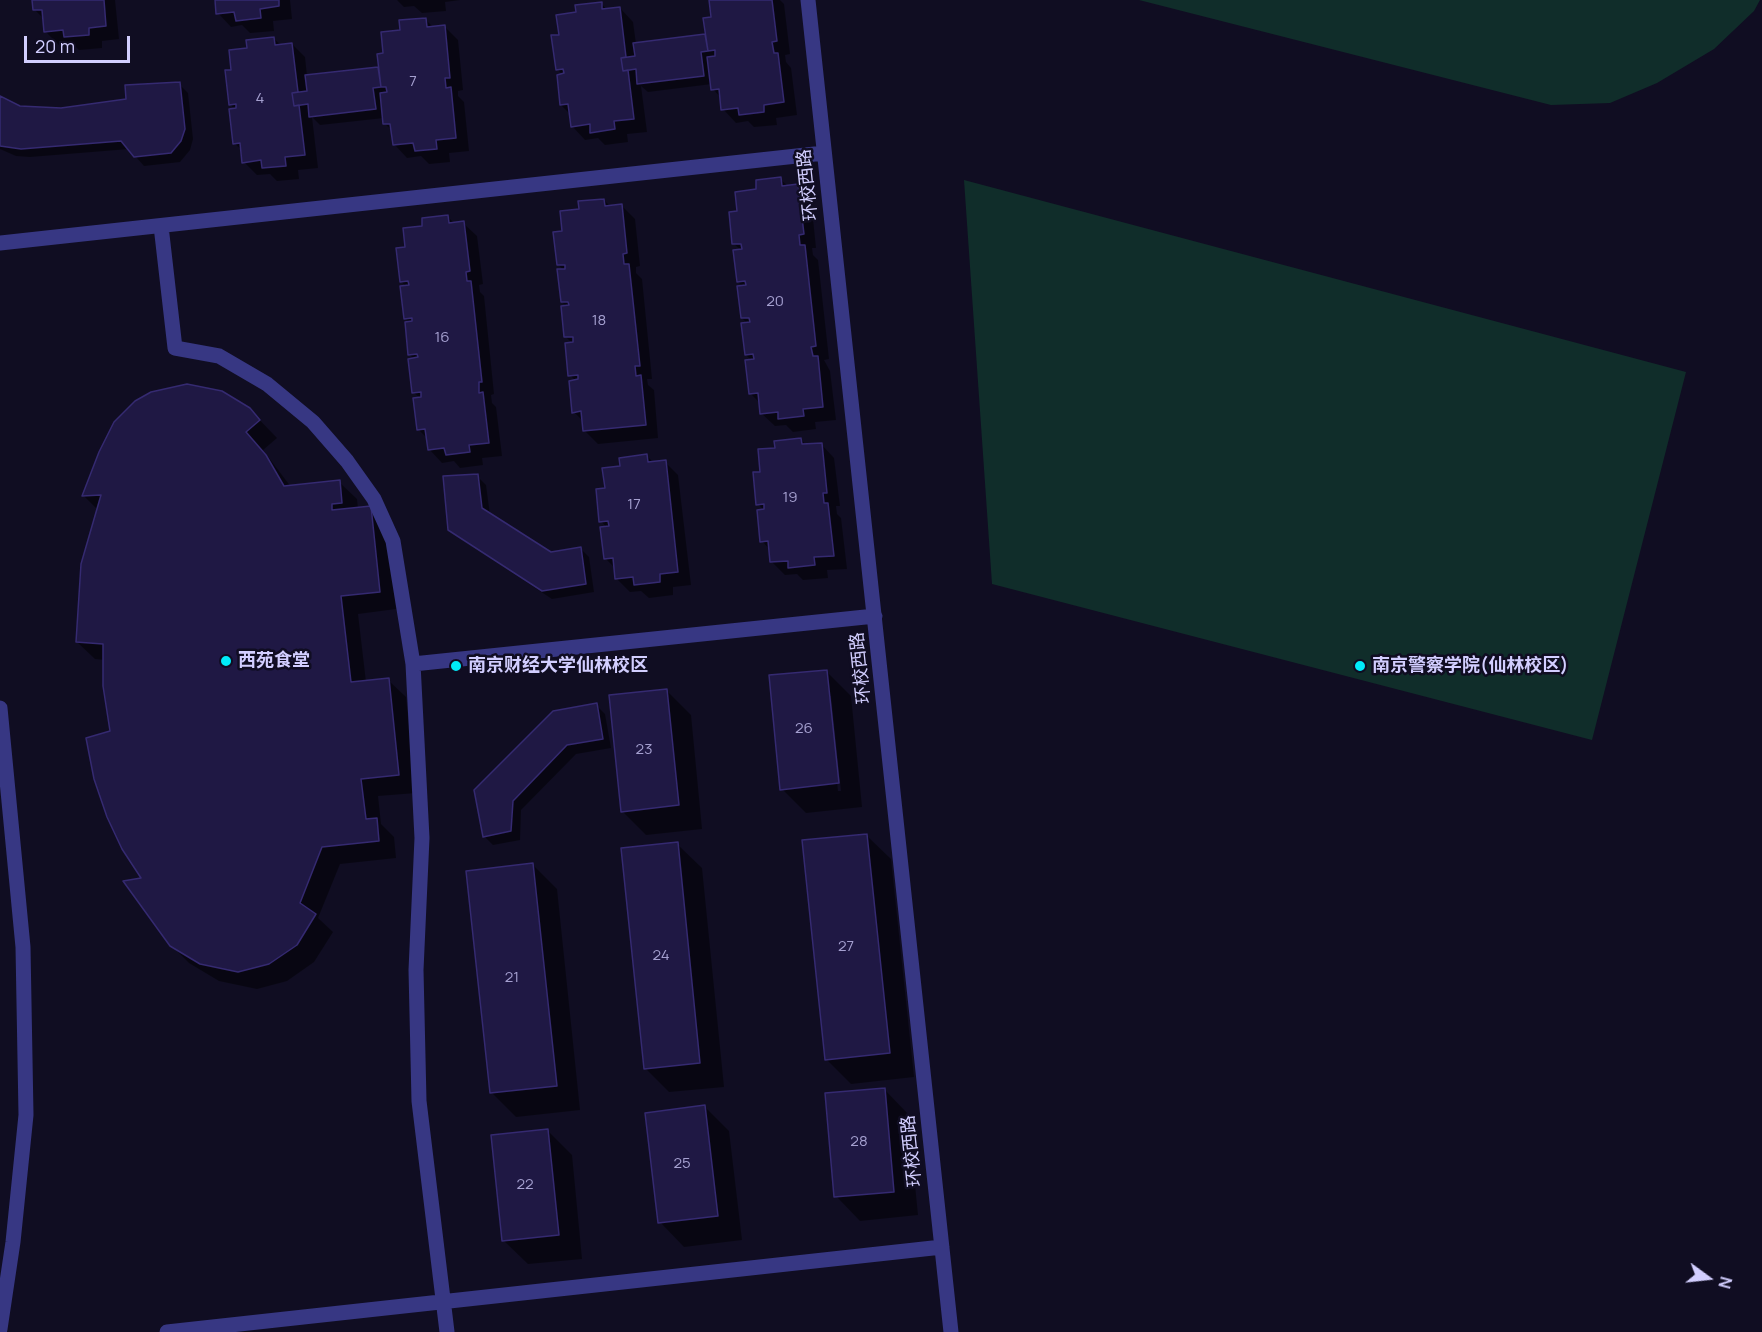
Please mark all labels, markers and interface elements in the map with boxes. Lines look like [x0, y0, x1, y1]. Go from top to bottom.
scale bar [27, 24, 134, 62]
text: 20 m [35, 34, 75, 58]
house number: 7 [409, 73, 417, 91]
house number: 4 [256, 90, 264, 108]
street label: 环校西路 [793, 148, 823, 222]
house number: 20 [766, 293, 784, 311]
house number: 18 [592, 312, 606, 330]
house number: 16 [434, 329, 450, 347]
house number: 19 [782, 489, 798, 507]
house number: 17 [627, 496, 641, 514]
street label: 环校西路 [846, 631, 876, 705]
place label: 西苑食堂 [238, 650, 310, 672]
marker: 西苑食堂 [219, 654, 233, 668]
place label: 南京财经大学仙林校区 [468, 655, 648, 677]
place label: 南京警察学院(仙林校区) [1372, 655, 1568, 677]
marker: 南京财经大学仙林校区 [449, 659, 463, 673]
marker: 南京警察学院(仙林校区) [1353, 659, 1367, 673]
house number: 26 [795, 720, 813, 738]
house number: 23 [636, 741, 652, 759]
house number: 27 [838, 938, 854, 956]
house number: 24 [652, 947, 670, 965]
house number: 21 [505, 969, 519, 987]
street label: 环校西路 [897, 1114, 927, 1188]
house number: 28 [850, 1133, 868, 1151]
house number: 25 [673, 1155, 691, 1173]
house number: 22 [516, 1176, 534, 1194]
north arrow [1678, 1248, 1738, 1308]
text: N [1713, 1274, 1738, 1291]

